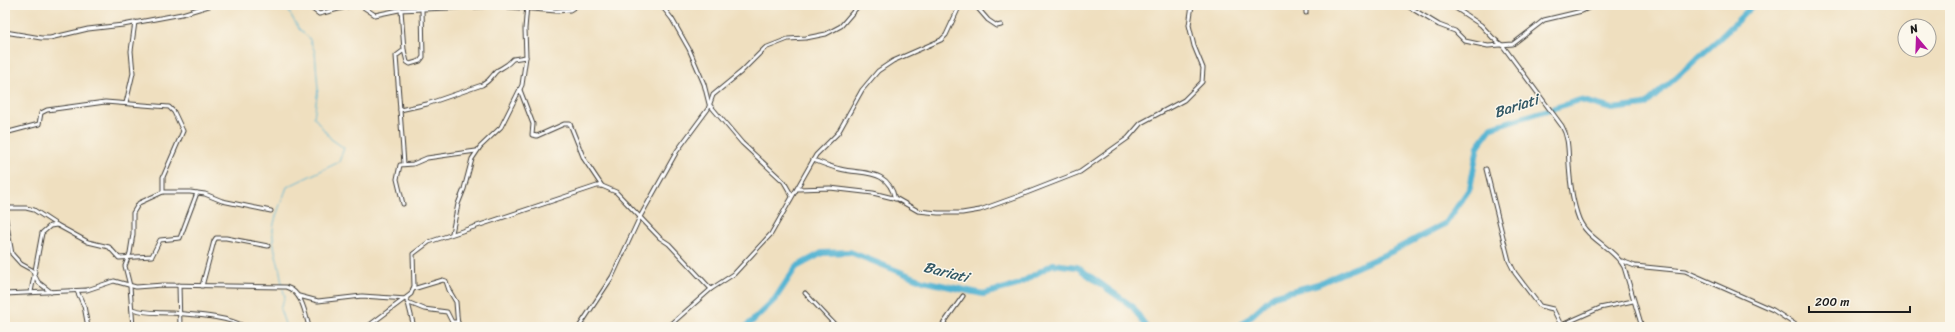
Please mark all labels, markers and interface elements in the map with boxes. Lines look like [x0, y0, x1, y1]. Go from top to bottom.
north arrow [1897, 18, 1937, 58]
text: N [1906, 19, 1921, 40]
water label: Bariati [1490, 86, 1544, 125]
water label: Bariati [921, 254, 974, 291]
scale bar [1809, 288, 1910, 314]
text: 200 m [1815, 291, 1849, 313]

